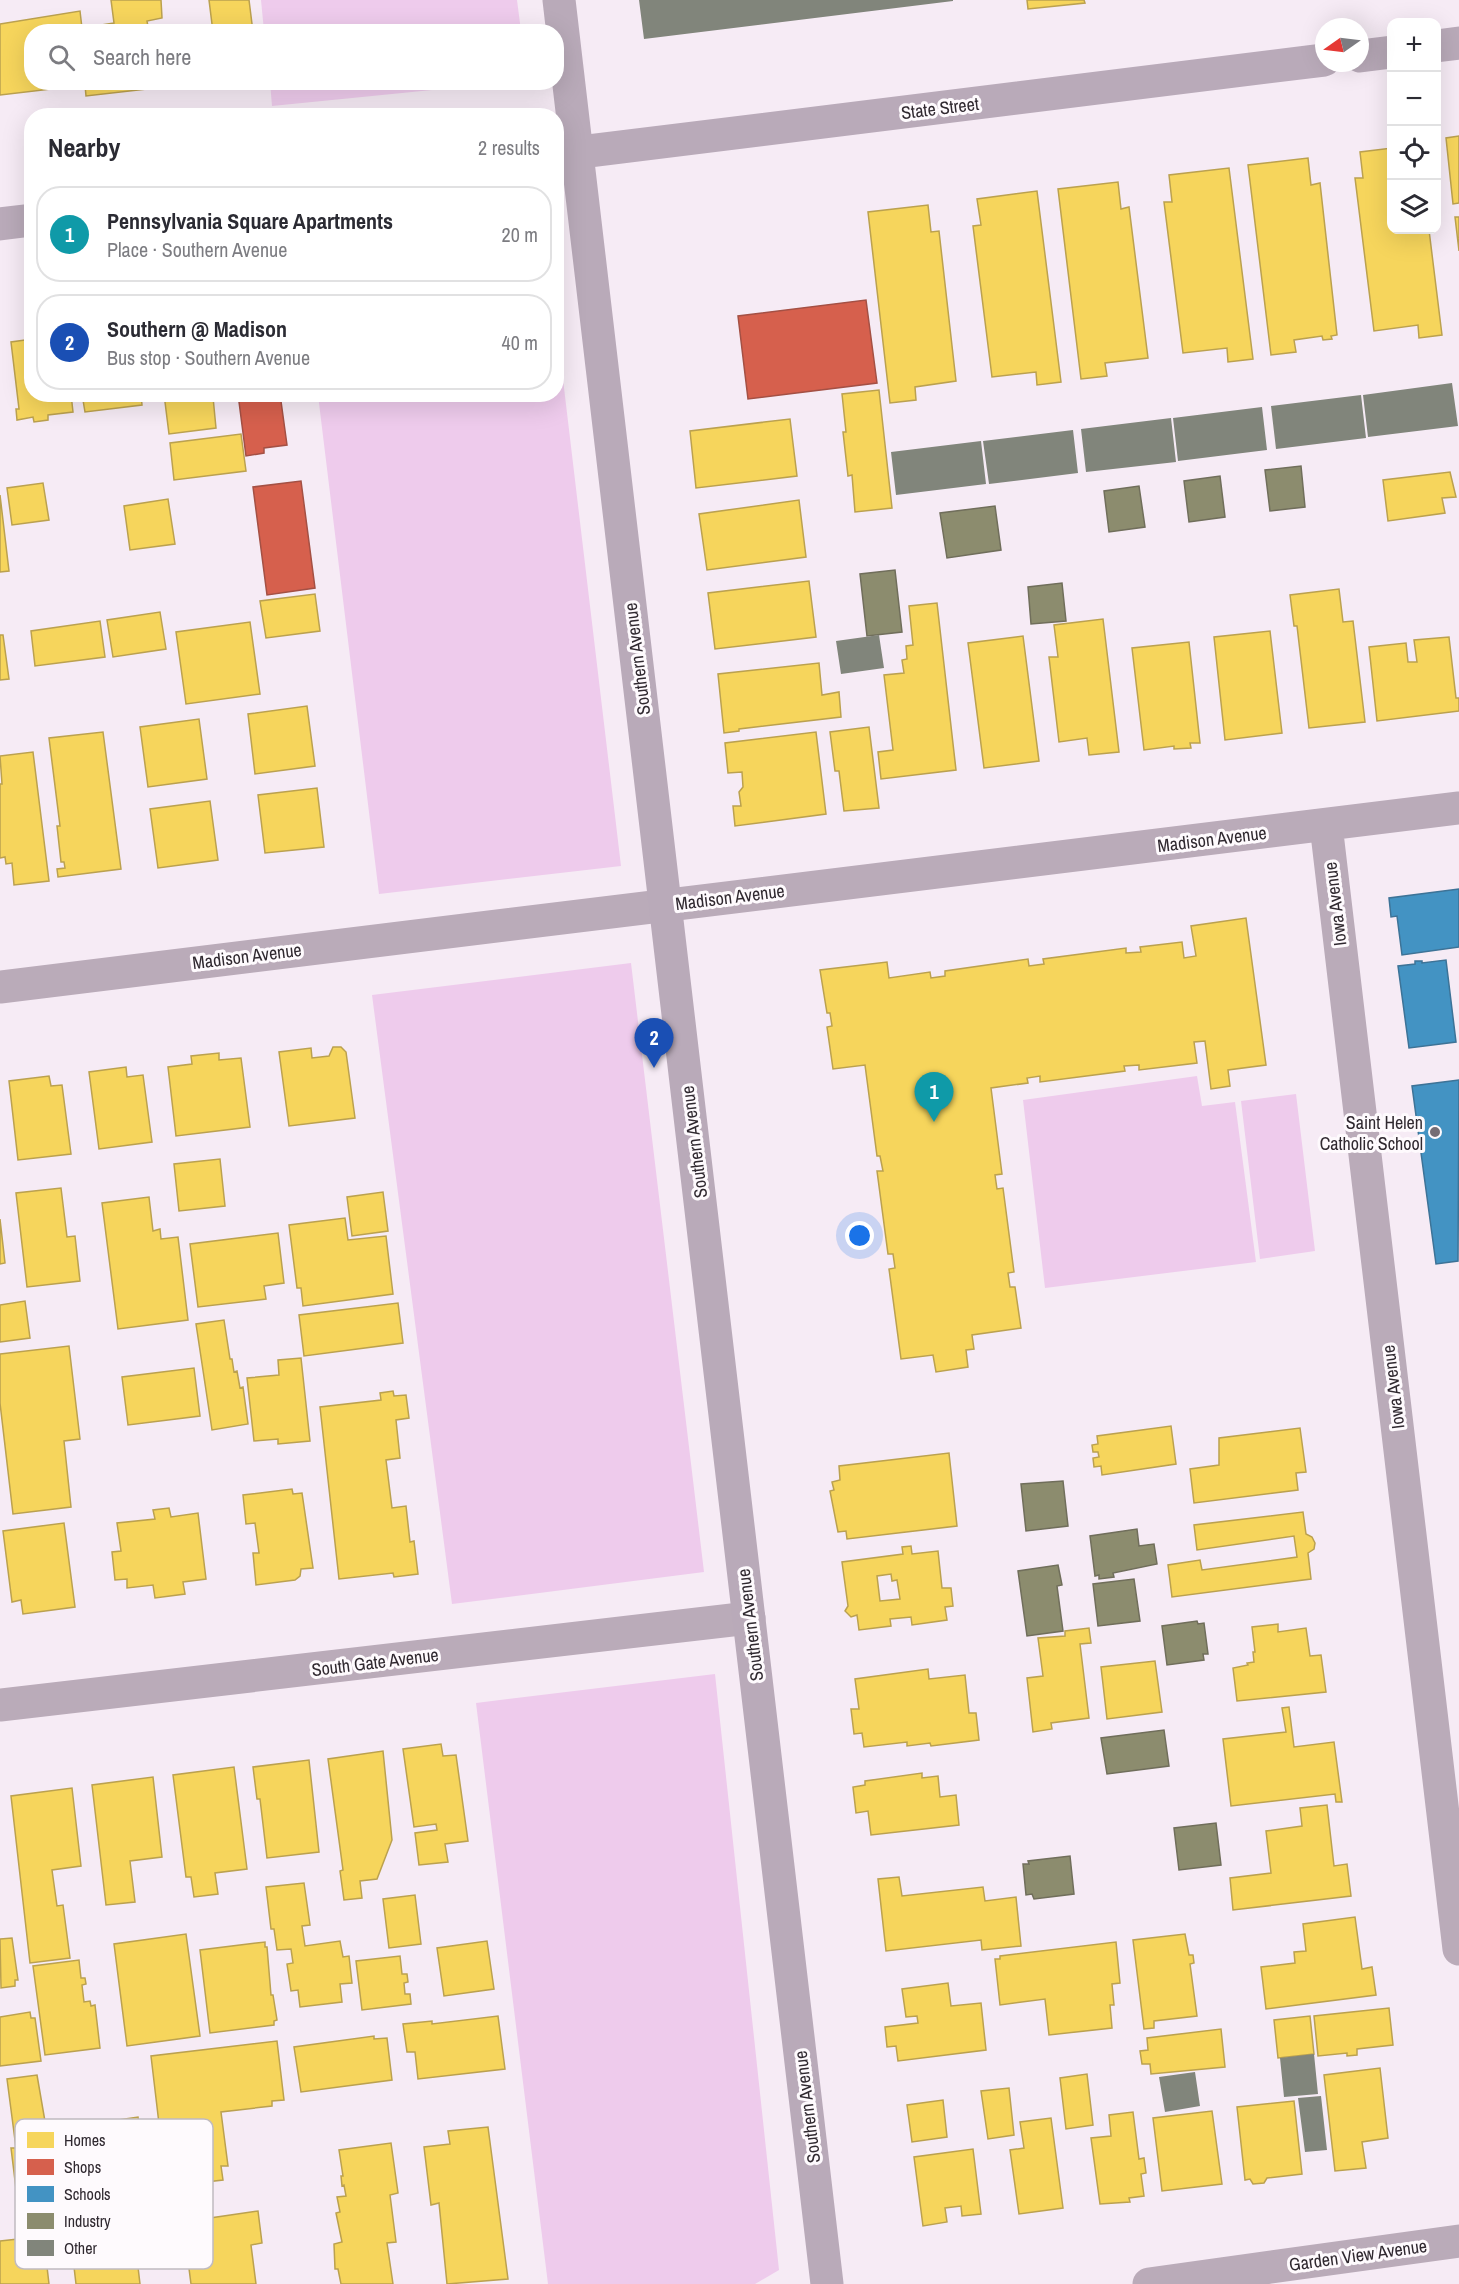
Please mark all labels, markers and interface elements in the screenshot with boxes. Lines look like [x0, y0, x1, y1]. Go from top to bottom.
north arrow [1315, 18, 1369, 72]
map controls [1387, 18, 1441, 234]
button: + [1387, 18, 1441, 72]
search box [24, 24, 564, 90]
icon: search [45, 41, 78, 74]
text: Search here [93, 42, 191, 72]
button: − [1387, 72, 1441, 126]
street label: State Street [900, 91, 980, 125]
button: locate [1387, 126, 1441, 180]
text: Nearby [48, 130, 120, 165]
text: 2 results [478, 134, 540, 161]
button: layers [1387, 180, 1441, 234]
text: Pennsylvania Square Apartments [107, 206, 393, 236]
text: 1 [65, 221, 74, 248]
text: 20 m [502, 221, 538, 248]
text: Place · Southern Avenue [107, 236, 287, 263]
text: Southern @ Madison [107, 314, 287, 344]
text: 2 [65, 329, 74, 356]
text: 40 m [502, 329, 538, 356]
text: Bus stop · Southern Avenue [107, 344, 310, 371]
street label: Southern Avenue [618, 601, 656, 717]
street label: Madison Avenue [1156, 820, 1268, 858]
street label: Iowa Avenue [1317, 861, 1353, 947]
street label: Madison Avenue [674, 878, 786, 916]
street label: Madison Avenue [191, 937, 303, 975]
pin: 2 [634, 1018, 674, 1068]
pin: 1 [914, 1072, 954, 1122]
street label: Southern Avenue [675, 1084, 713, 1200]
place label: Saint Helen Catholic School [1320, 1110, 1423, 1156]
marker: Saint Helen Catholic School [1428, 1125, 1442, 1139]
your location [845, 1221, 874, 1250]
street label: Iowa Avenue [1375, 1344, 1411, 1430]
street label: Southern Avenue [731, 1567, 769, 1683]
street label: South Gate Avenue [310, 1642, 440, 1682]
street label: Southern Avenue [788, 2049, 826, 2165]
legend [15, 2119, 213, 2269]
text: Homes [64, 2129, 106, 2151]
text: Shops [64, 2156, 101, 2178]
text: Schools [64, 2183, 111, 2205]
text: Industry [64, 2210, 111, 2232]
street label: Garden View Avenue [1287, 2233, 1429, 2277]
text: Other [64, 2237, 97, 2259]

